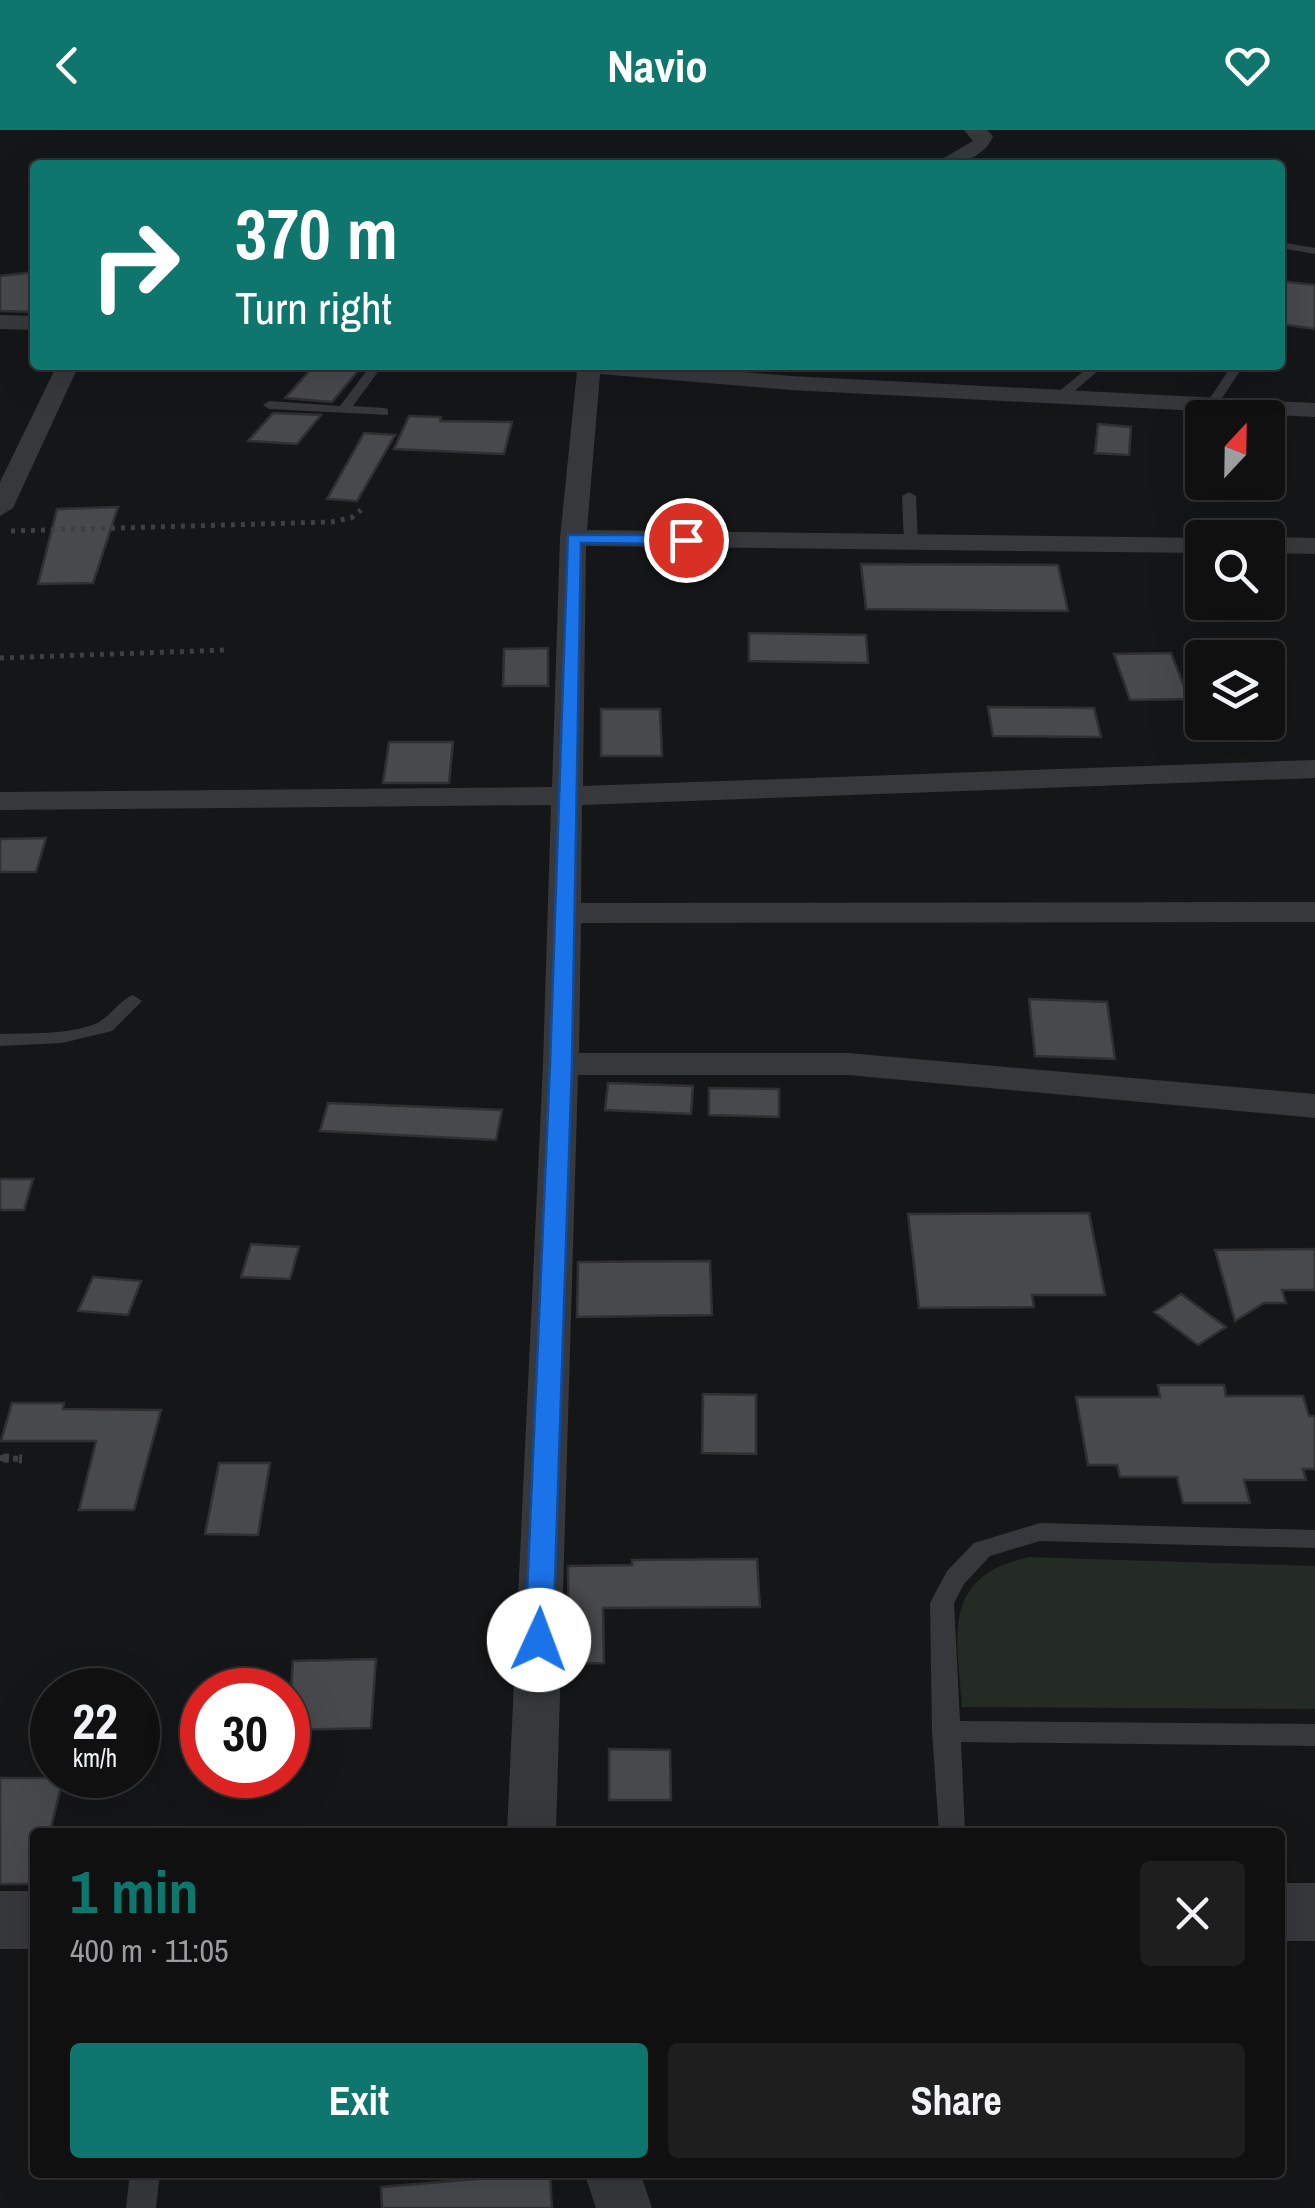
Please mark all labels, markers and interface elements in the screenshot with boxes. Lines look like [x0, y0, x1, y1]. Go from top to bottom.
text: Navio [607, 35, 708, 96]
icon: back [40, 38, 95, 93]
icon: heart [1220, 38, 1275, 93]
text: 370 m [235, 187, 398, 281]
icon: right [70, 200, 200, 330]
text: Turn right [235, 277, 392, 338]
north arrow [1185, 400, 1285, 500]
map controls [1185, 400, 1285, 740]
pin [644, 498, 729, 583]
icon: arrive [659, 513, 714, 568]
button: search [1185, 520, 1285, 620]
button: layers [1185, 640, 1285, 740]
position arrow [487, 1588, 591, 1692]
speed limit sign: 30 [180, 1668, 310, 1798]
text: 22 [72, 1687, 118, 1755]
text: km/h [73, 1741, 117, 1775]
text: 1 min [70, 1851, 199, 1932]
button: close [1140, 1861, 1245, 1966]
text: 400 m · 11:05 [70, 1929, 229, 1972]
button: Exit [70, 2043, 648, 2158]
button: Share [668, 2043, 1245, 2158]

